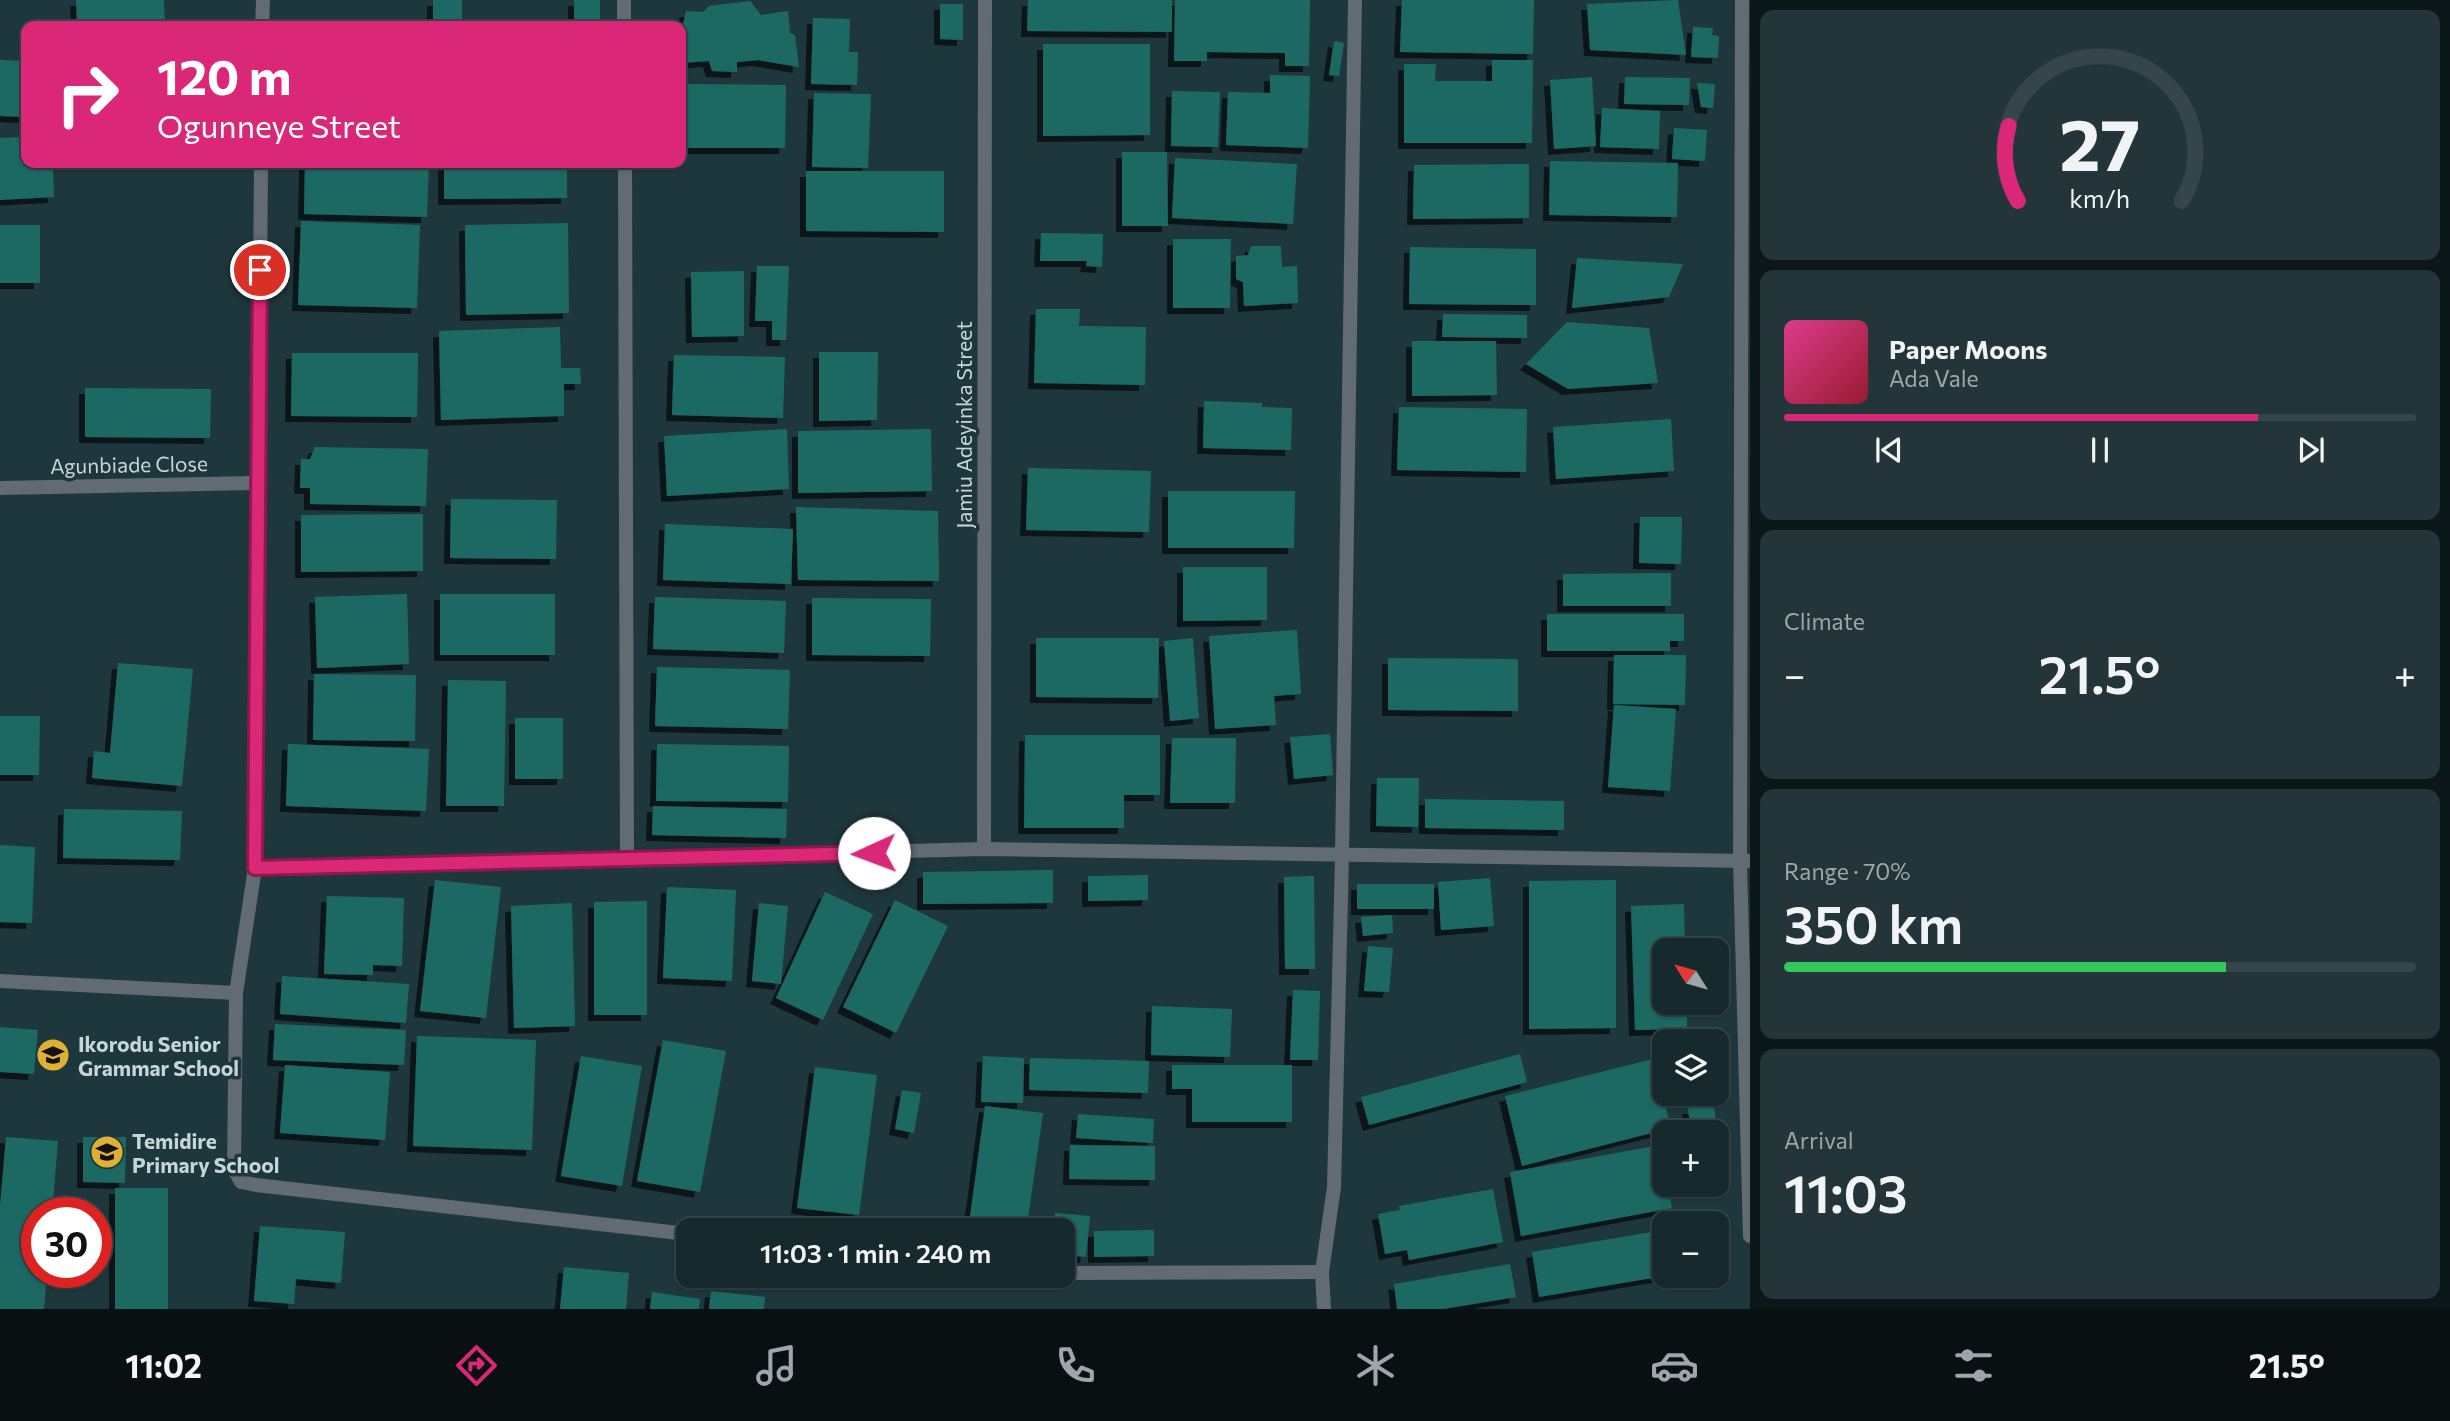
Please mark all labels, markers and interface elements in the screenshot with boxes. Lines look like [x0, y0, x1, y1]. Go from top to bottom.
text: 120 m [157, 45, 291, 105]
icon: right [42, 49, 133, 140]
text: 27 [2060, 97, 2140, 186]
text: Ogunneye Street [157, 105, 401, 145]
text: km/h [2070, 183, 2130, 213]
pin [230, 240, 290, 300]
icon: arrive [241, 251, 279, 289]
street label: Jamiu Adeyinka Street [951, 321, 976, 529]
text: Paper Moons [1889, 333, 2047, 364]
text: Ada Vale [1889, 364, 1979, 392]
icon: previous [1870, 431, 1908, 469]
icon: pause [2081, 431, 2119, 469]
icon: next [2292, 431, 2330, 469]
street label: Agunbiade Close [50, 450, 208, 478]
text: Climate [1784, 607, 1865, 635]
text: 21.5° [2039, 641, 2160, 705]
text: − [1784, 650, 1806, 697]
text: + [2394, 650, 2416, 697]
position arrow [837, 816, 911, 890]
text: Range · 70% [1784, 857, 1911, 885]
text: 350 km [1784, 891, 1963, 955]
north arrow [1652, 938, 1729, 1015]
map controls [1652, 938, 1729, 1288]
button: layers [1652, 1029, 1729, 1106]
place label: Ikorodu Senior Grammar School [78, 1031, 239, 1080]
school or university icon: Ikorodu Senior Grammar School [34, 1036, 72, 1074]
button: + [1652, 1120, 1729, 1197]
text: Arrival [1784, 1126, 1854, 1154]
place label: Temidire Primary School [132, 1128, 279, 1177]
school or university icon: Temidire Primary School [88, 1133, 126, 1171]
text: 11:03 [1784, 1160, 1908, 1224]
speed limit sign: 30 [21, 1197, 112, 1288]
button: − [1652, 1211, 1729, 1288]
text: 11:03 · 1 min · 240 m [760, 1237, 991, 1268]
icon: directions [452, 1341, 501, 1390]
icon: music [752, 1341, 801, 1390]
icon: phone [1051, 1341, 1100, 1390]
icon: climate [1351, 1341, 1400, 1390]
icon: car [1650, 1341, 1699, 1390]
icon: filters [1949, 1341, 1998, 1390]
text: 11:02 [125, 1345, 202, 1385]
text: 21.5° [2249, 1345, 2325, 1385]

